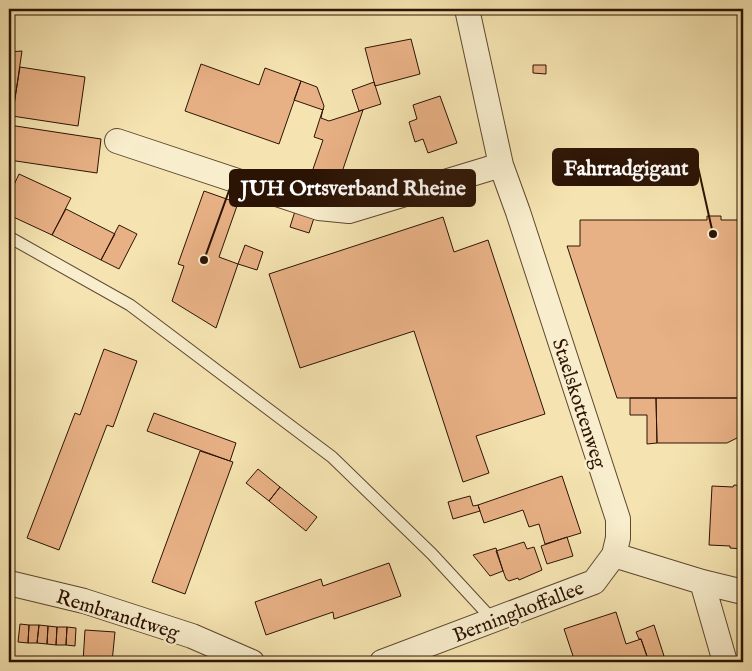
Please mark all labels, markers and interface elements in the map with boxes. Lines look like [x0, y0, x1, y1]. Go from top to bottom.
callout: Fahrradgigant [553, 149, 698, 185]
text: Fahrradgigant [564, 156, 689, 183]
callout: JUH Ortsverband Rheine [230, 170, 475, 206]
text: JUH Ortsverband Rheine [237, 176, 466, 203]
street label: Staelskottenweg [546, 335, 612, 473]
street label: Berninghoffallee [449, 576, 588, 649]
street label: Rembrandtweg [53, 585, 183, 646]

